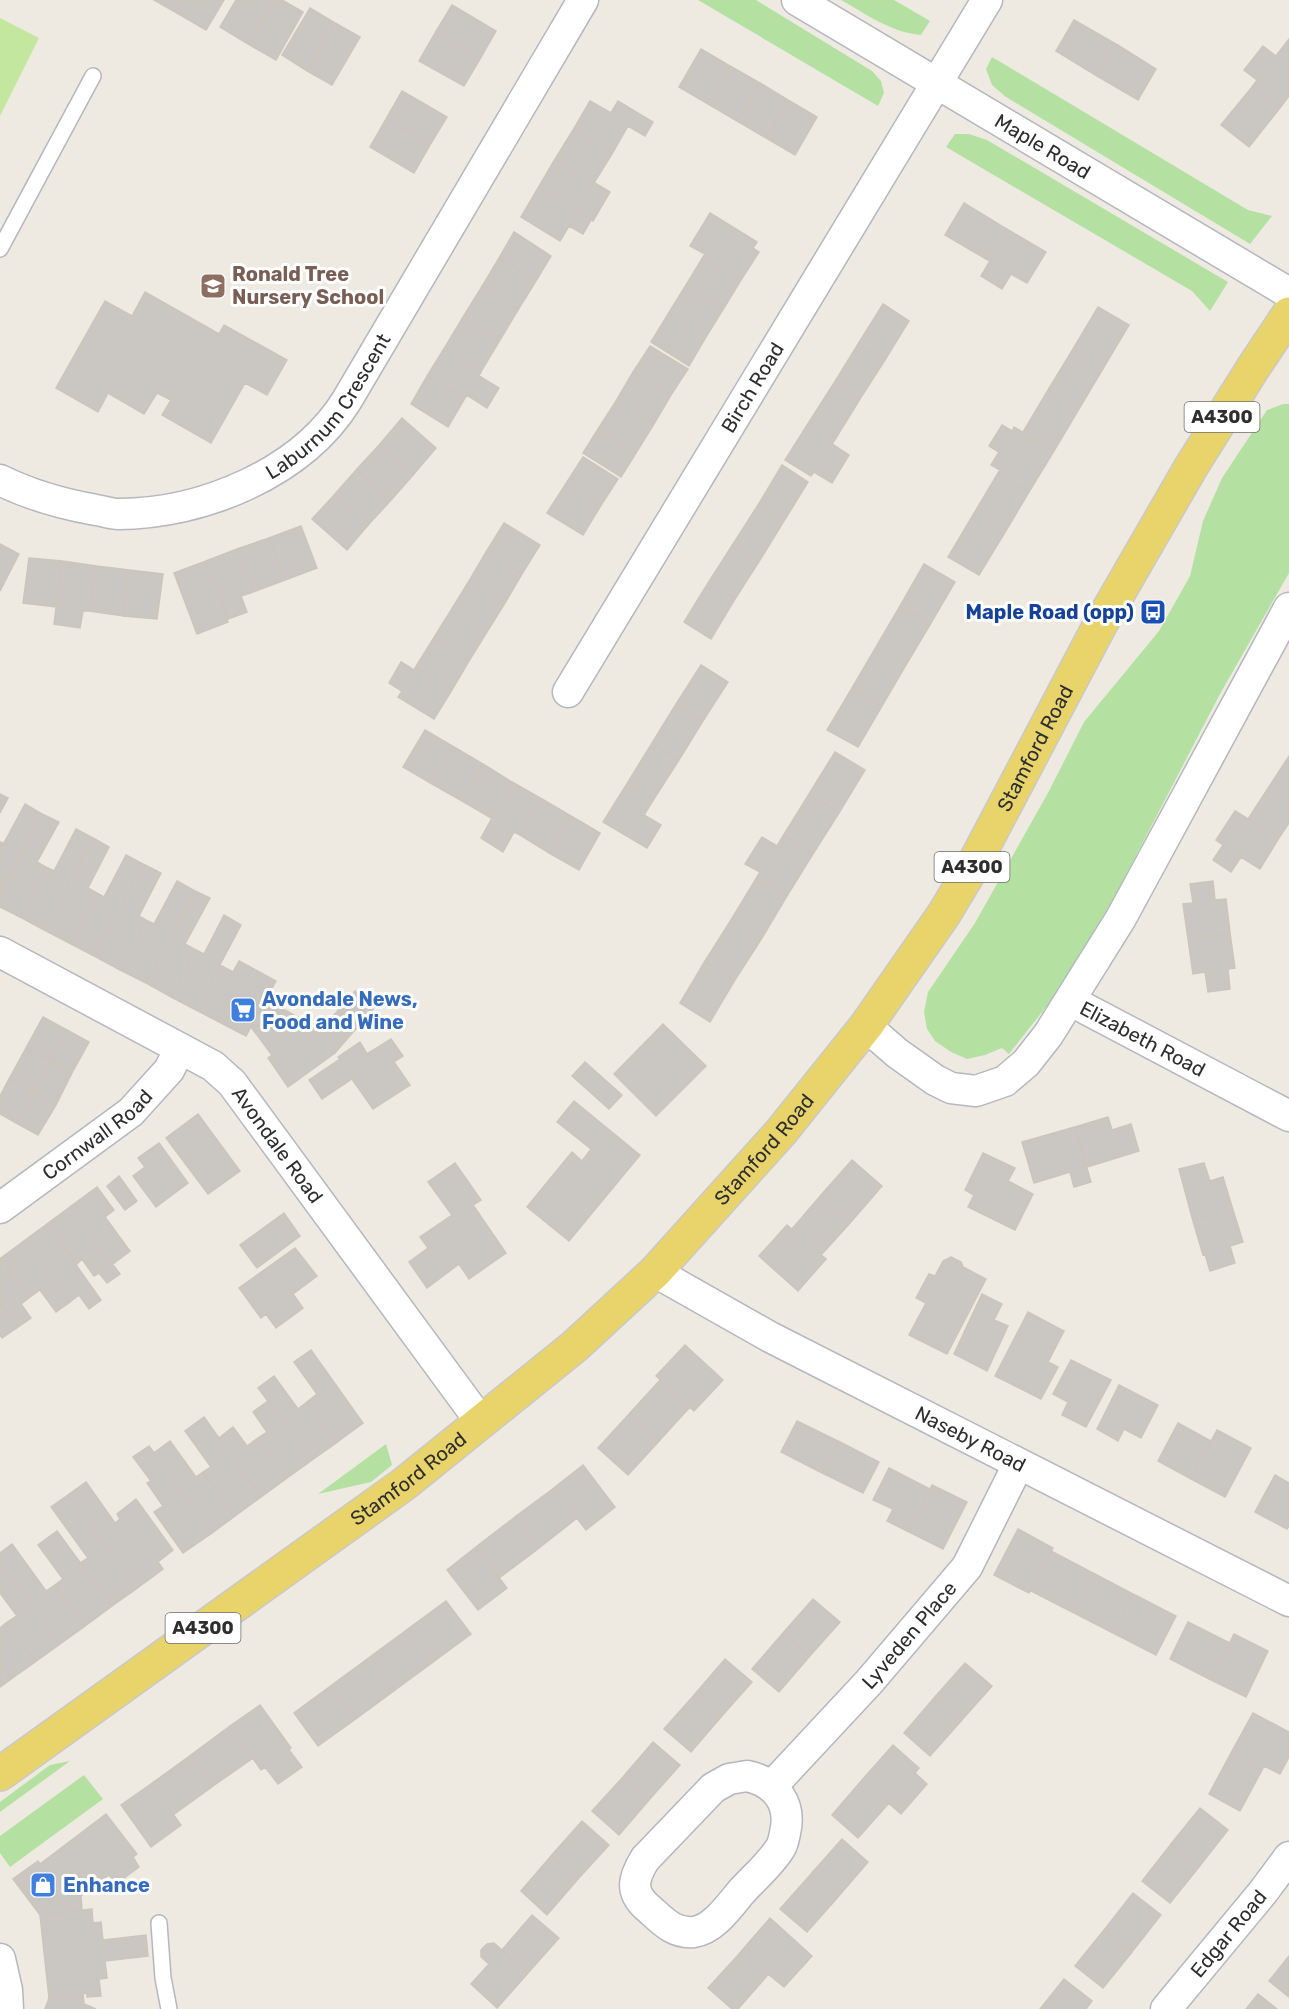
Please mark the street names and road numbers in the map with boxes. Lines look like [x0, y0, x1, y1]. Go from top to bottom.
street label: Maple Road [991, 109, 1095, 184]
street label: Laburnum Crescent [261, 329, 396, 484]
street label: Birch Road [716, 338, 789, 437]
road number: A4300 [1184, 402, 1260, 432]
street label: Stamford Road [992, 681, 1078, 815]
road number: A4300 [934, 852, 1010, 882]
street label: Elizabeth Road [1076, 996, 1209, 1082]
street label: Avondale Road [227, 1082, 328, 1208]
street label: Cornwall Road [38, 1084, 157, 1185]
street label: Stamford Road [709, 1089, 819, 1210]
street label: Naseby Road [911, 1401, 1030, 1477]
street label: Stamford Road [346, 1427, 471, 1531]
street label: Lyveden Place [857, 1576, 961, 1694]
road number: A4300 [166, 1613, 240, 1643]
street label: Edgar Road [1185, 1885, 1272, 1982]

